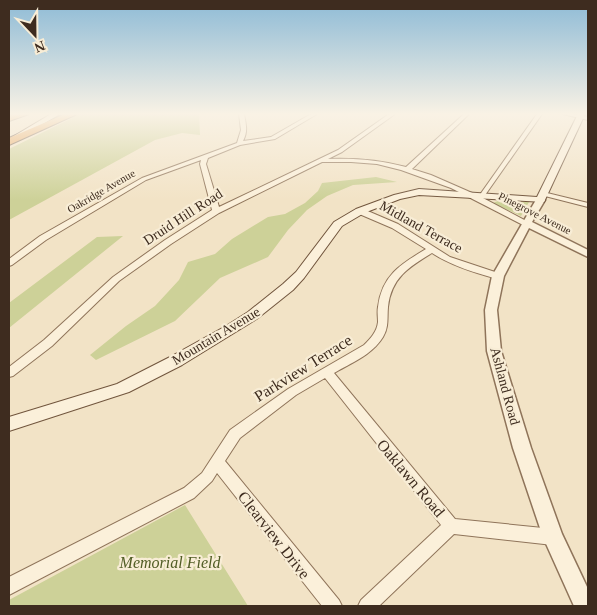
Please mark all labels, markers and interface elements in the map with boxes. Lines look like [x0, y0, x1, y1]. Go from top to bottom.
north arrow [10, 10, 60, 60]
text: N [32, 38, 47, 55]
street label: Oakridge Avenue [65, 167, 137, 215]
street label: Druid Hill Road [141, 186, 225, 248]
street label: Pinegrove Avenue [497, 189, 574, 237]
street label: Midland Terrace [377, 198, 465, 256]
street label: Mountain Avenue [169, 304, 263, 368]
street label: Parkview Terrace [251, 331, 355, 405]
street label: Ashland Road [487, 346, 523, 426]
street label: Oaklawn Road [374, 436, 448, 520]
street label: Clearview Drive [235, 488, 313, 582]
park label: Memorial Field [119, 554, 221, 571]

